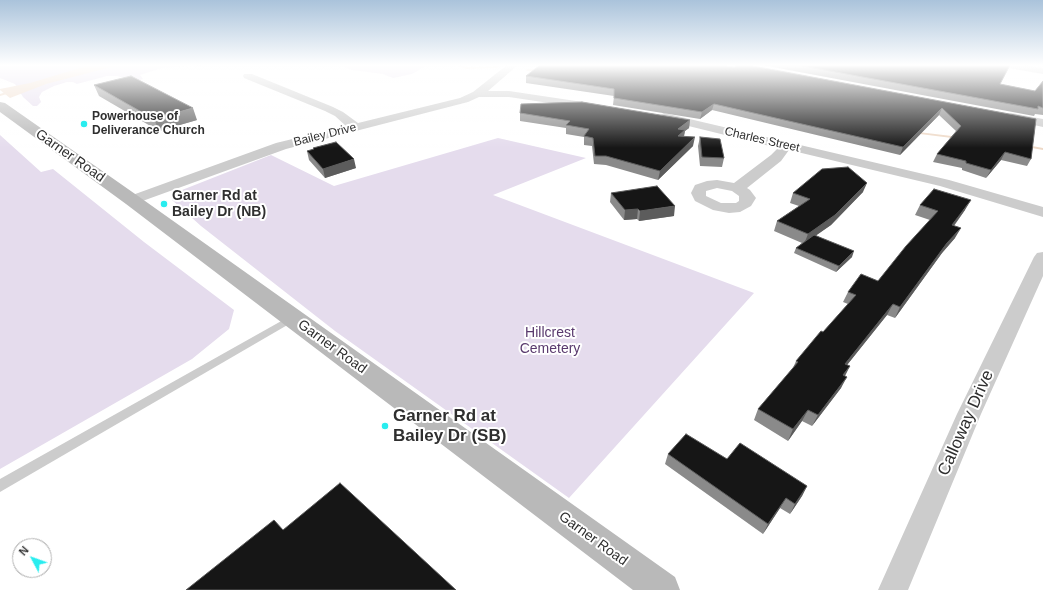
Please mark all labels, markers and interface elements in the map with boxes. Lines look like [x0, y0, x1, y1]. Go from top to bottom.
place label: Powerhouse of Deliverance Church [92, 110, 205, 138]
marker: Powerhouse of Deliverance Church [79, 119, 89, 129]
street label: Bailey Drive [292, 120, 358, 150]
street label: Charles Street [723, 124, 801, 156]
street label: Garner Road [32, 126, 108, 186]
place label: Garner Rd at Bailey Dr (NB) [172, 188, 266, 220]
marker: Garner Rd at Bailey Dr (NB) [159, 199, 169, 209]
street label: Garner Road [294, 316, 370, 378]
park label: Hillcrest Cemetery [520, 325, 580, 358]
street label: Calloway Drive [934, 367, 998, 479]
place label: Garner Rd at Bailey Dr (SB) [393, 406, 506, 446]
marker: Garner Rd at Bailey Dr (SB) [380, 421, 390, 431]
street label: Garner Road [555, 508, 631, 570]
north arrow [12, 538, 52, 578]
text: N [17, 544, 31, 558]

